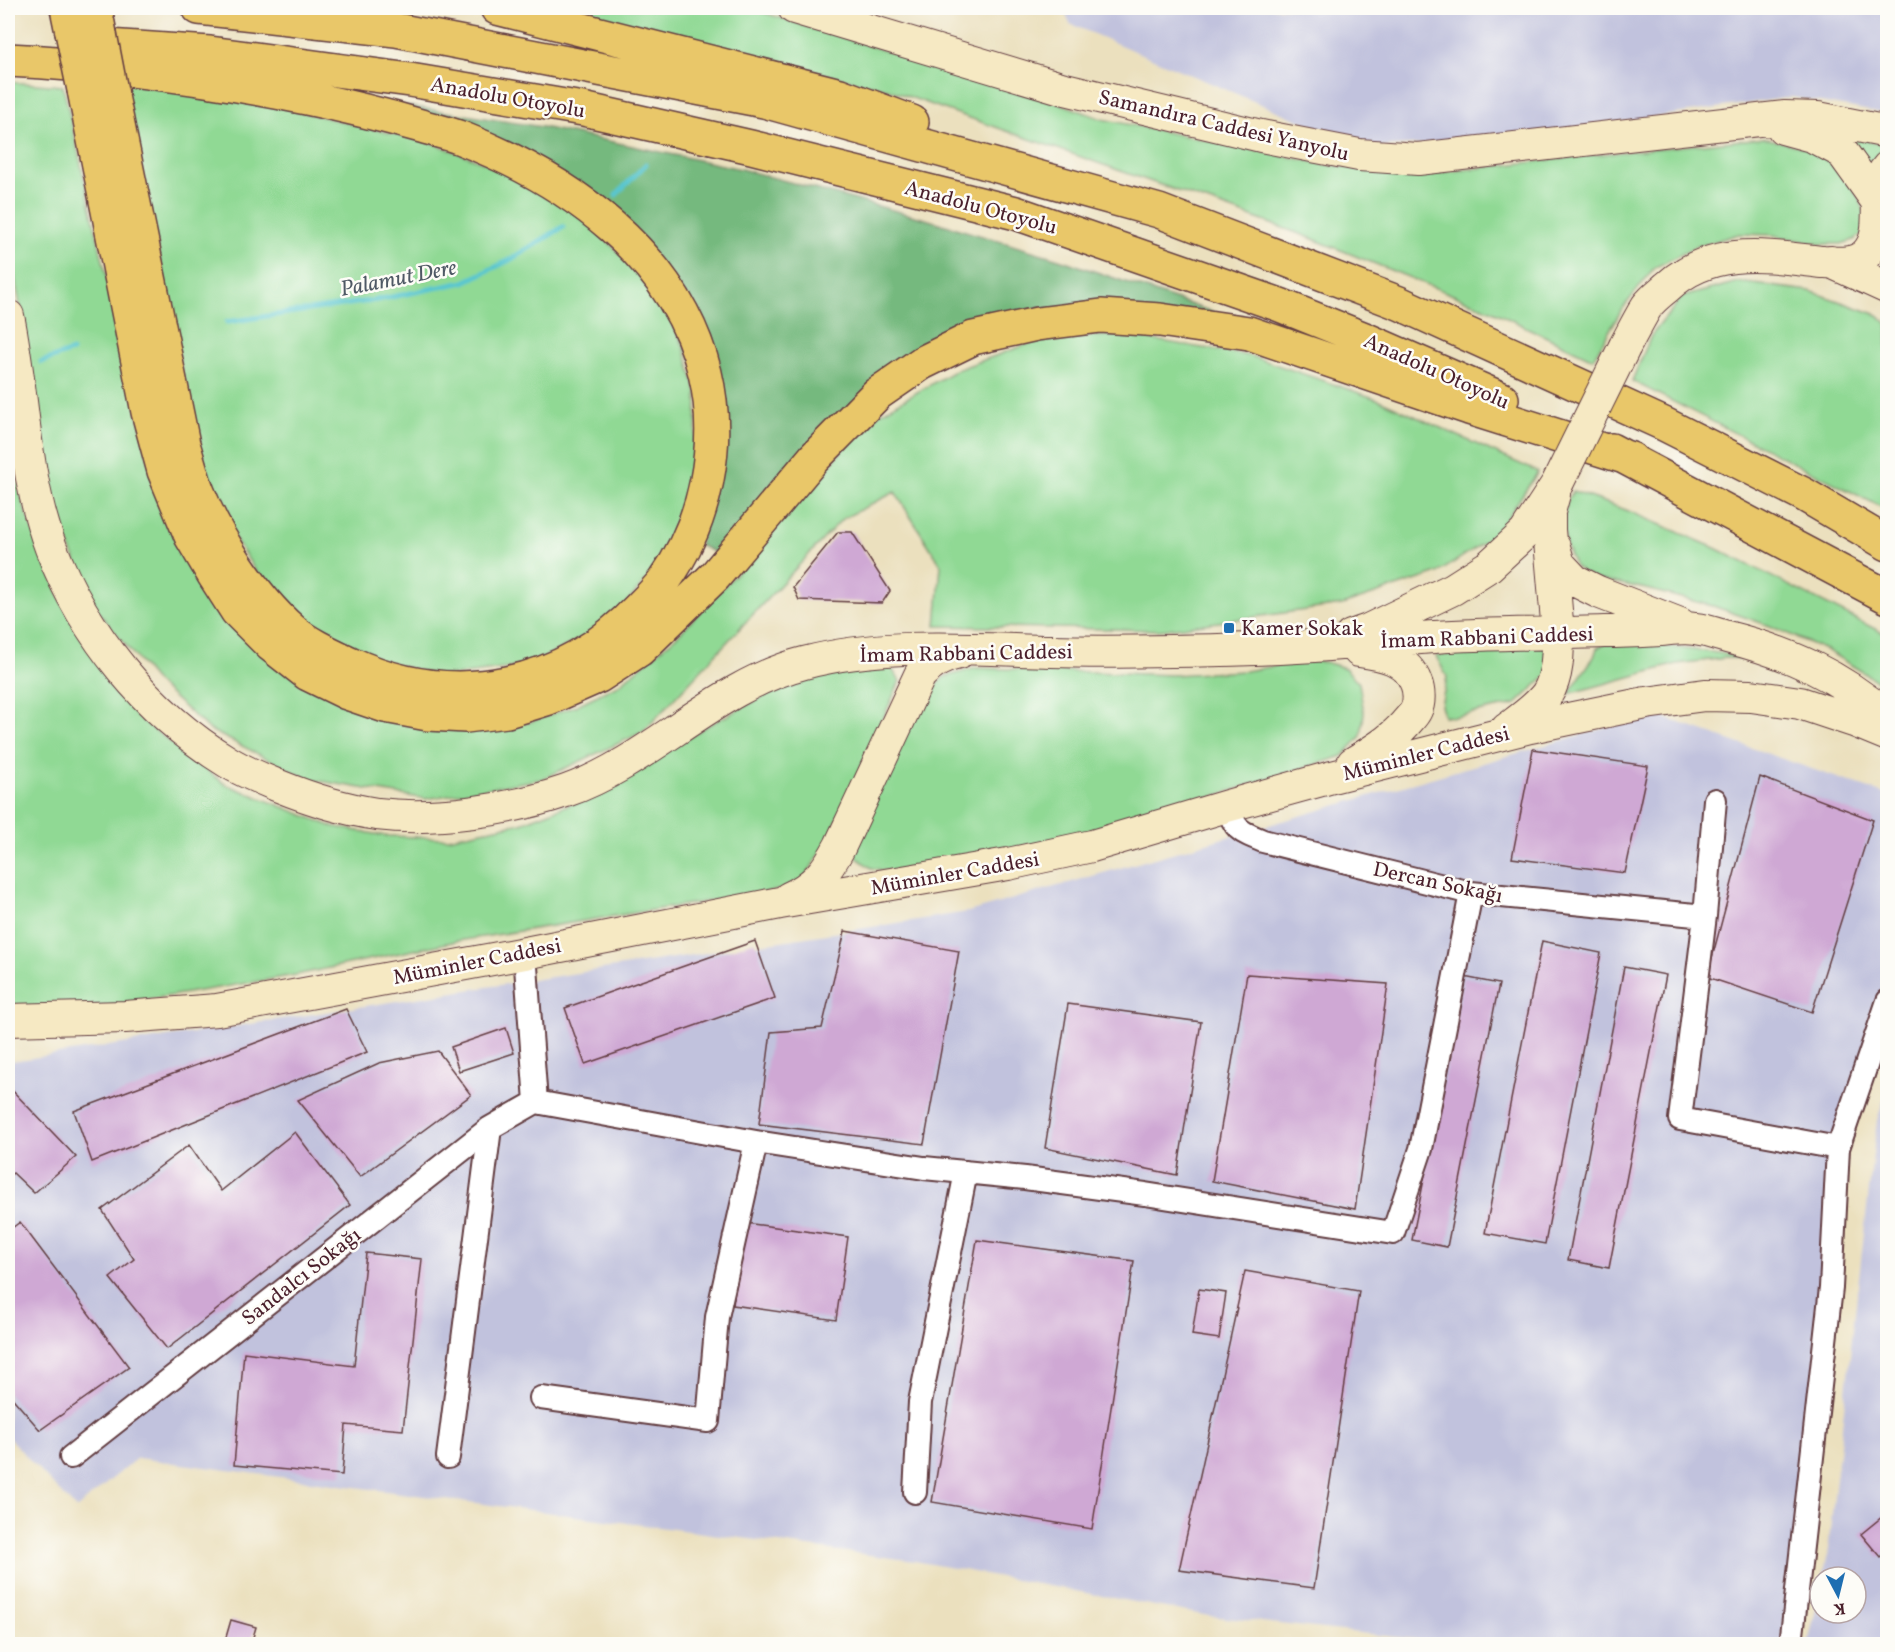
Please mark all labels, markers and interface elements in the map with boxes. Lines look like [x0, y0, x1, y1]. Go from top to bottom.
street label: Anadolu Otoyolu [428, 71, 587, 126]
street label: Samandıra Caddesi Yanyolu [1096, 84, 1352, 169]
street label: Anadolu Otoyolu [901, 174, 1060, 243]
water label: Palamut Dere [338, 253, 459, 306]
street label: Anadolu Otoyolu [1359, 327, 1514, 417]
place label: Kamer Sokak [1241, 615, 1364, 644]
street label: İmam Rabbani Caddesi [1380, 620, 1594, 657]
marker: Kamer Sokak [1222, 621, 1236, 635]
street label: İmam Rabbani Caddesi [859, 638, 1073, 671]
street label: Müminler Caddesi [1340, 720, 1513, 789]
street label: Müminler Caddesi [869, 845, 1042, 904]
street label: Dercan Sokağı [1370, 856, 1505, 911]
street label: Müminler Caddesi [391, 932, 564, 993]
street label: Sandalcı Sokağı [236, 1221, 368, 1333]
north arrow [1808, 1565, 1868, 1625]
text: K [1832, 1596, 1847, 1620]

